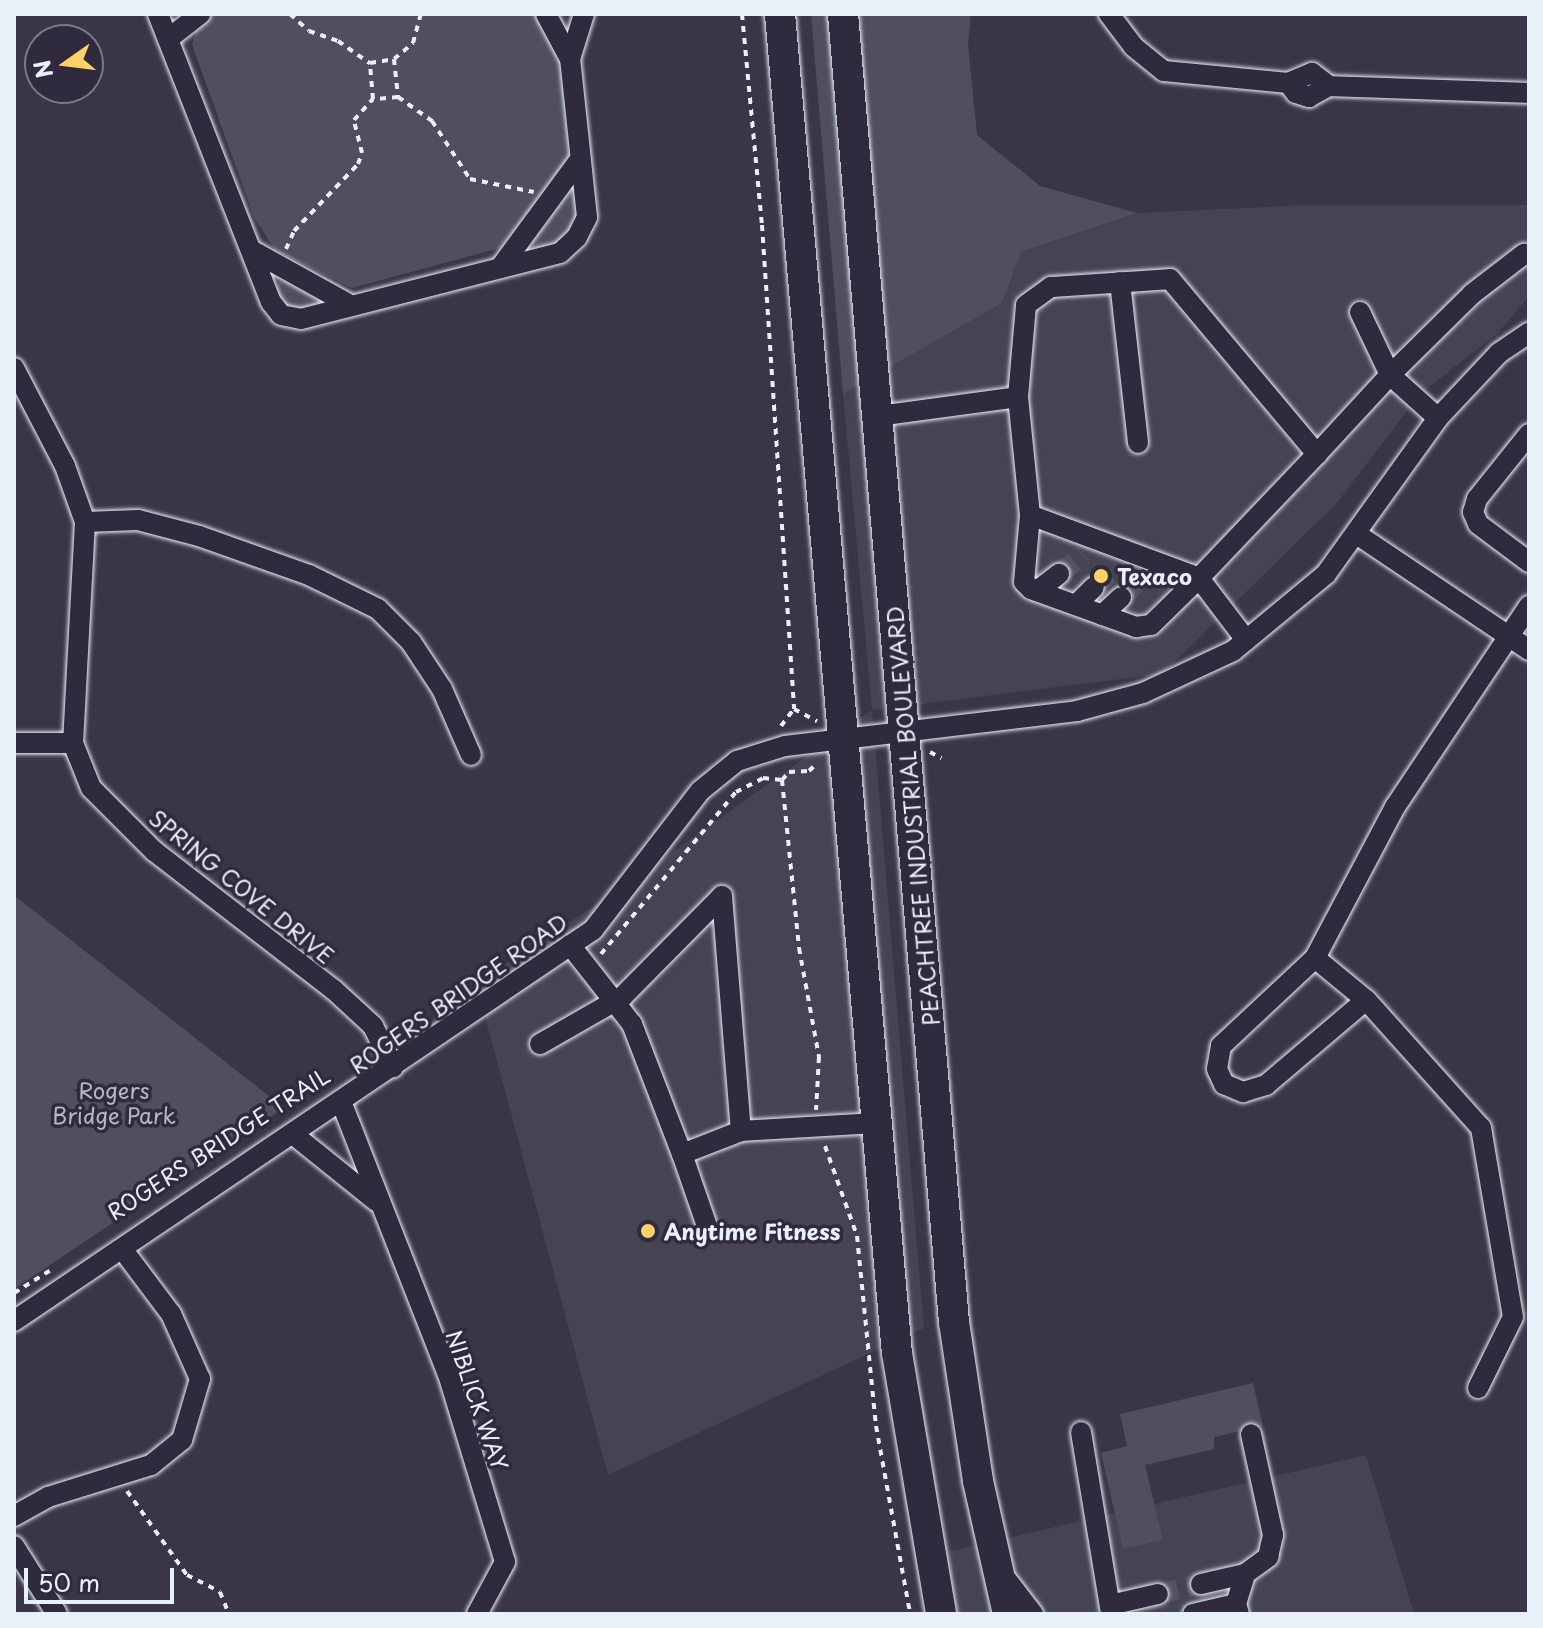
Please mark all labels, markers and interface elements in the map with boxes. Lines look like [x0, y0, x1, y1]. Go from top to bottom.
north arrow [24, 24, 104, 104]
text: N [24, 57, 60, 82]
place label: Texaco [1117, 563, 1192, 589]
marker: Texaco [1092, 567, 1110, 585]
street label: PEACHTREE INDUSTRIAL BOULEVARD [880, 604, 944, 1028]
street label: SPRING COVE DRIVE [144, 803, 340, 969]
street label: ROGERS BRIDGE ROAD [343, 907, 573, 1079]
street label: ROGERS BRIDGE TRAIL [102, 1061, 334, 1225]
park label: Rogers Bridge Park [52, 1076, 176, 1128]
place label: Anytime Fitness [664, 1218, 841, 1244]
marker: Anytime Fitness [639, 1222, 657, 1240]
street label: NIBLICK WAY [441, 1325, 515, 1475]
scale bar [28, 1552, 178, 1602]
text: 50 m [38, 1564, 100, 1600]

